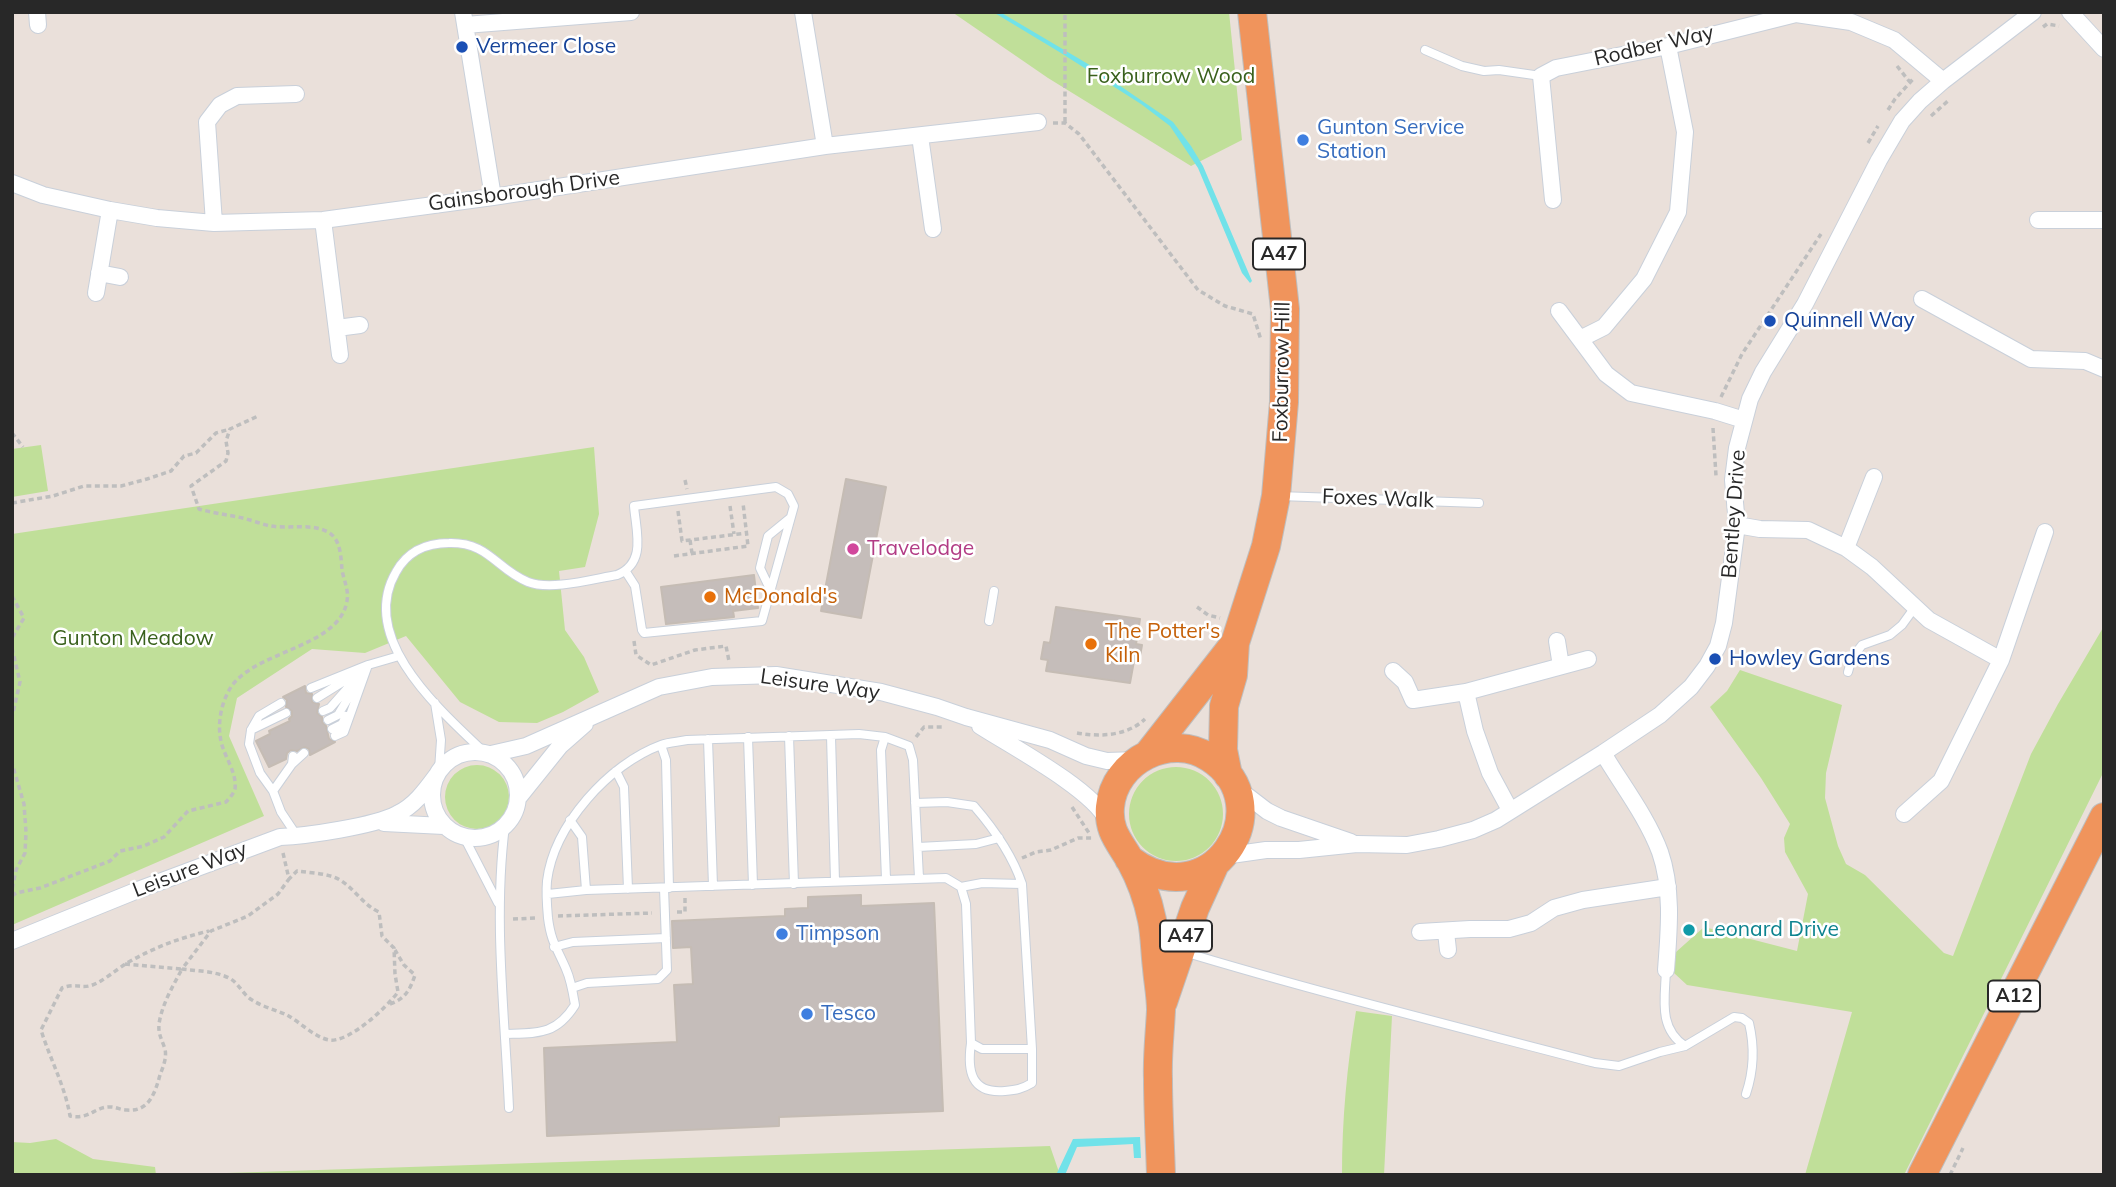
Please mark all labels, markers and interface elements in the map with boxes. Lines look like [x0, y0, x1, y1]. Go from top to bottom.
street label: Rodber Way [1592, 20, 1716, 72]
place label: Vermeer Close [476, 34, 616, 60]
marker: Vermeer Close [454, 39, 470, 55]
park label: Foxburrow Wood [1087, 64, 1255, 90]
place label: Gunton Service Station [1317, 115, 1464, 165]
marker: Gunton Service Station [1295, 132, 1311, 148]
street label: Gainsborough Drive [427, 165, 621, 217]
road number: A47 [1253, 238, 1305, 270]
street label: Foxburrow Hill [1268, 301, 1296, 443]
place label: Quinnell Way [1784, 308, 1915, 334]
marker: Quinnell Way [1762, 313, 1778, 329]
street label: Bentley Drive [1717, 449, 1751, 579]
street label: Foxes Walk [1322, 484, 1434, 514]
place label: Travelodge [867, 536, 974, 562]
marker: Travelodge [845, 541, 861, 557]
place label: McDonald's [724, 584, 838, 610]
marker: McDonald's [702, 589, 718, 605]
place label: The Potter's Kiln [1105, 619, 1220, 669]
park label: Gunton Meadow [52, 626, 214, 652]
marker: The Potter's Kiln [1083, 636, 1099, 652]
place label: Howley Gardens [1729, 646, 1890, 672]
marker: Howley Gardens [1707, 651, 1723, 667]
street label: Leisure Way [759, 664, 881, 706]
street label: Leisure Way [129, 837, 251, 903]
place label: Leonard Drive [1703, 917, 1839, 943]
road number: A47 [1160, 920, 1212, 952]
place label: Timpson [796, 921, 879, 947]
marker: Leonard Drive [1681, 922, 1697, 938]
marker: Timpson [774, 926, 790, 942]
road number: A12 [1988, 980, 2040, 1012]
place label: Tesco [821, 1001, 876, 1027]
marker: Tesco [799, 1006, 815, 1022]

